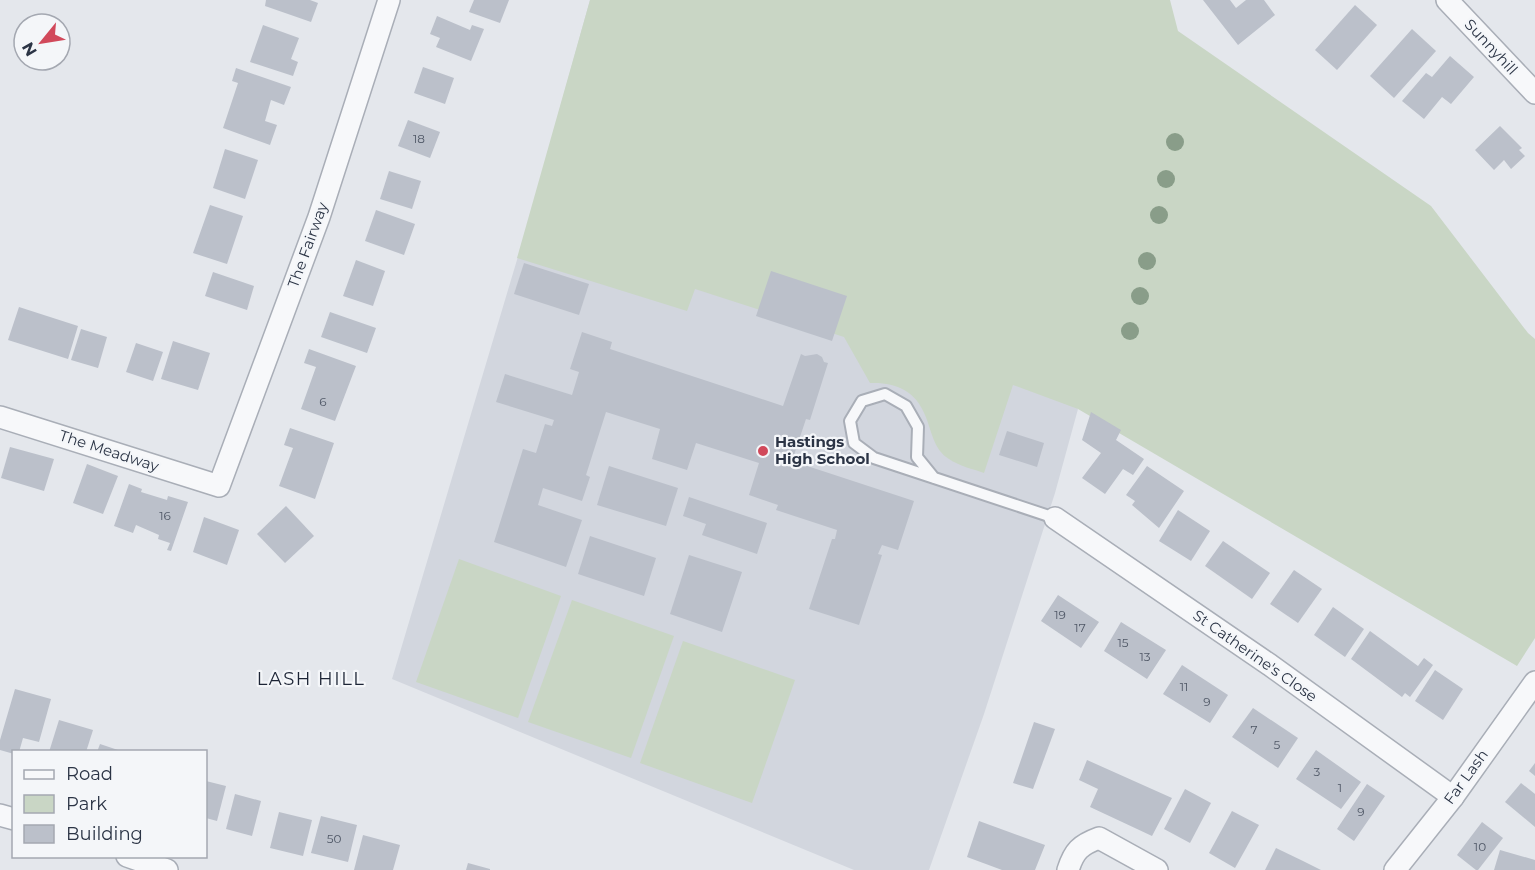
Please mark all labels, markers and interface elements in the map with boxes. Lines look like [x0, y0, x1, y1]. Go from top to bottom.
north arrow [12, 12, 72, 72]
street label: Sunnyhill [1461, 15, 1522, 79]
text: N [18, 39, 41, 60]
house number: 18 [413, 131, 425, 146]
street label: The Fairway [283, 199, 332, 290]
house number: 6 [319, 394, 327, 409]
street label: The Meadway [57, 425, 162, 476]
place label: Hastings High School [775, 432, 870, 468]
marker: Hastings High School [756, 444, 770, 458]
house number: 16 [159, 508, 171, 523]
street label: St Catherine's Close [1189, 606, 1321, 706]
house number: 19 [1054, 607, 1066, 622]
house number: 17 [1074, 620, 1086, 635]
house number: 15 [1117, 635, 1129, 650]
house number: 13 [1139, 649, 1151, 664]
district label: LASH HILL [257, 668, 365, 690]
house number: 11 [1180, 679, 1188, 694]
house number: 9 [1203, 694, 1211, 709]
house number: 7 [1250, 722, 1258, 737]
house number: 5 [1274, 737, 1281, 752]
street label: Far Lash [1439, 746, 1492, 808]
legend [12, 750, 207, 858]
text: Road [66, 763, 113, 785]
house number: 3 [1314, 764, 1321, 779]
house number: 1 [1338, 780, 1342, 795]
text: Park [66, 793, 107, 815]
house number: 9 [1357, 804, 1365, 819]
text: Building [66, 823, 143, 845]
house number: 50 [327, 831, 341, 846]
house number: 10 [1474, 839, 1486, 854]

